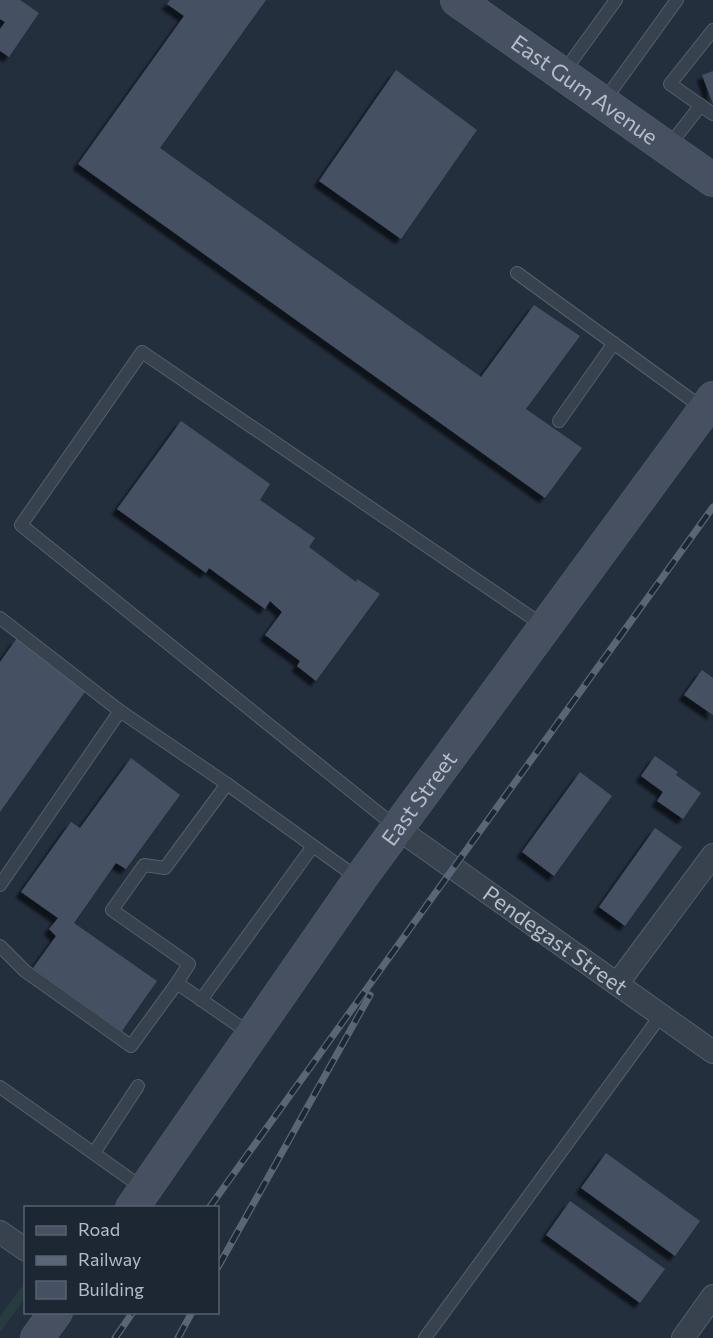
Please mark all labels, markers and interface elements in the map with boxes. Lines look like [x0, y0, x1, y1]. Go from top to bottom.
street label: East Gum Avenue [506, 29, 663, 150]
street label: East Street [375, 746, 462, 851]
street label: Pendegast Street [478, 879, 633, 1000]
legend [24, 1206, 219, 1314]
text: Road [78, 1218, 120, 1240]
text: Railway [78, 1248, 141, 1270]
text: Building [78, 1278, 144, 1300]

